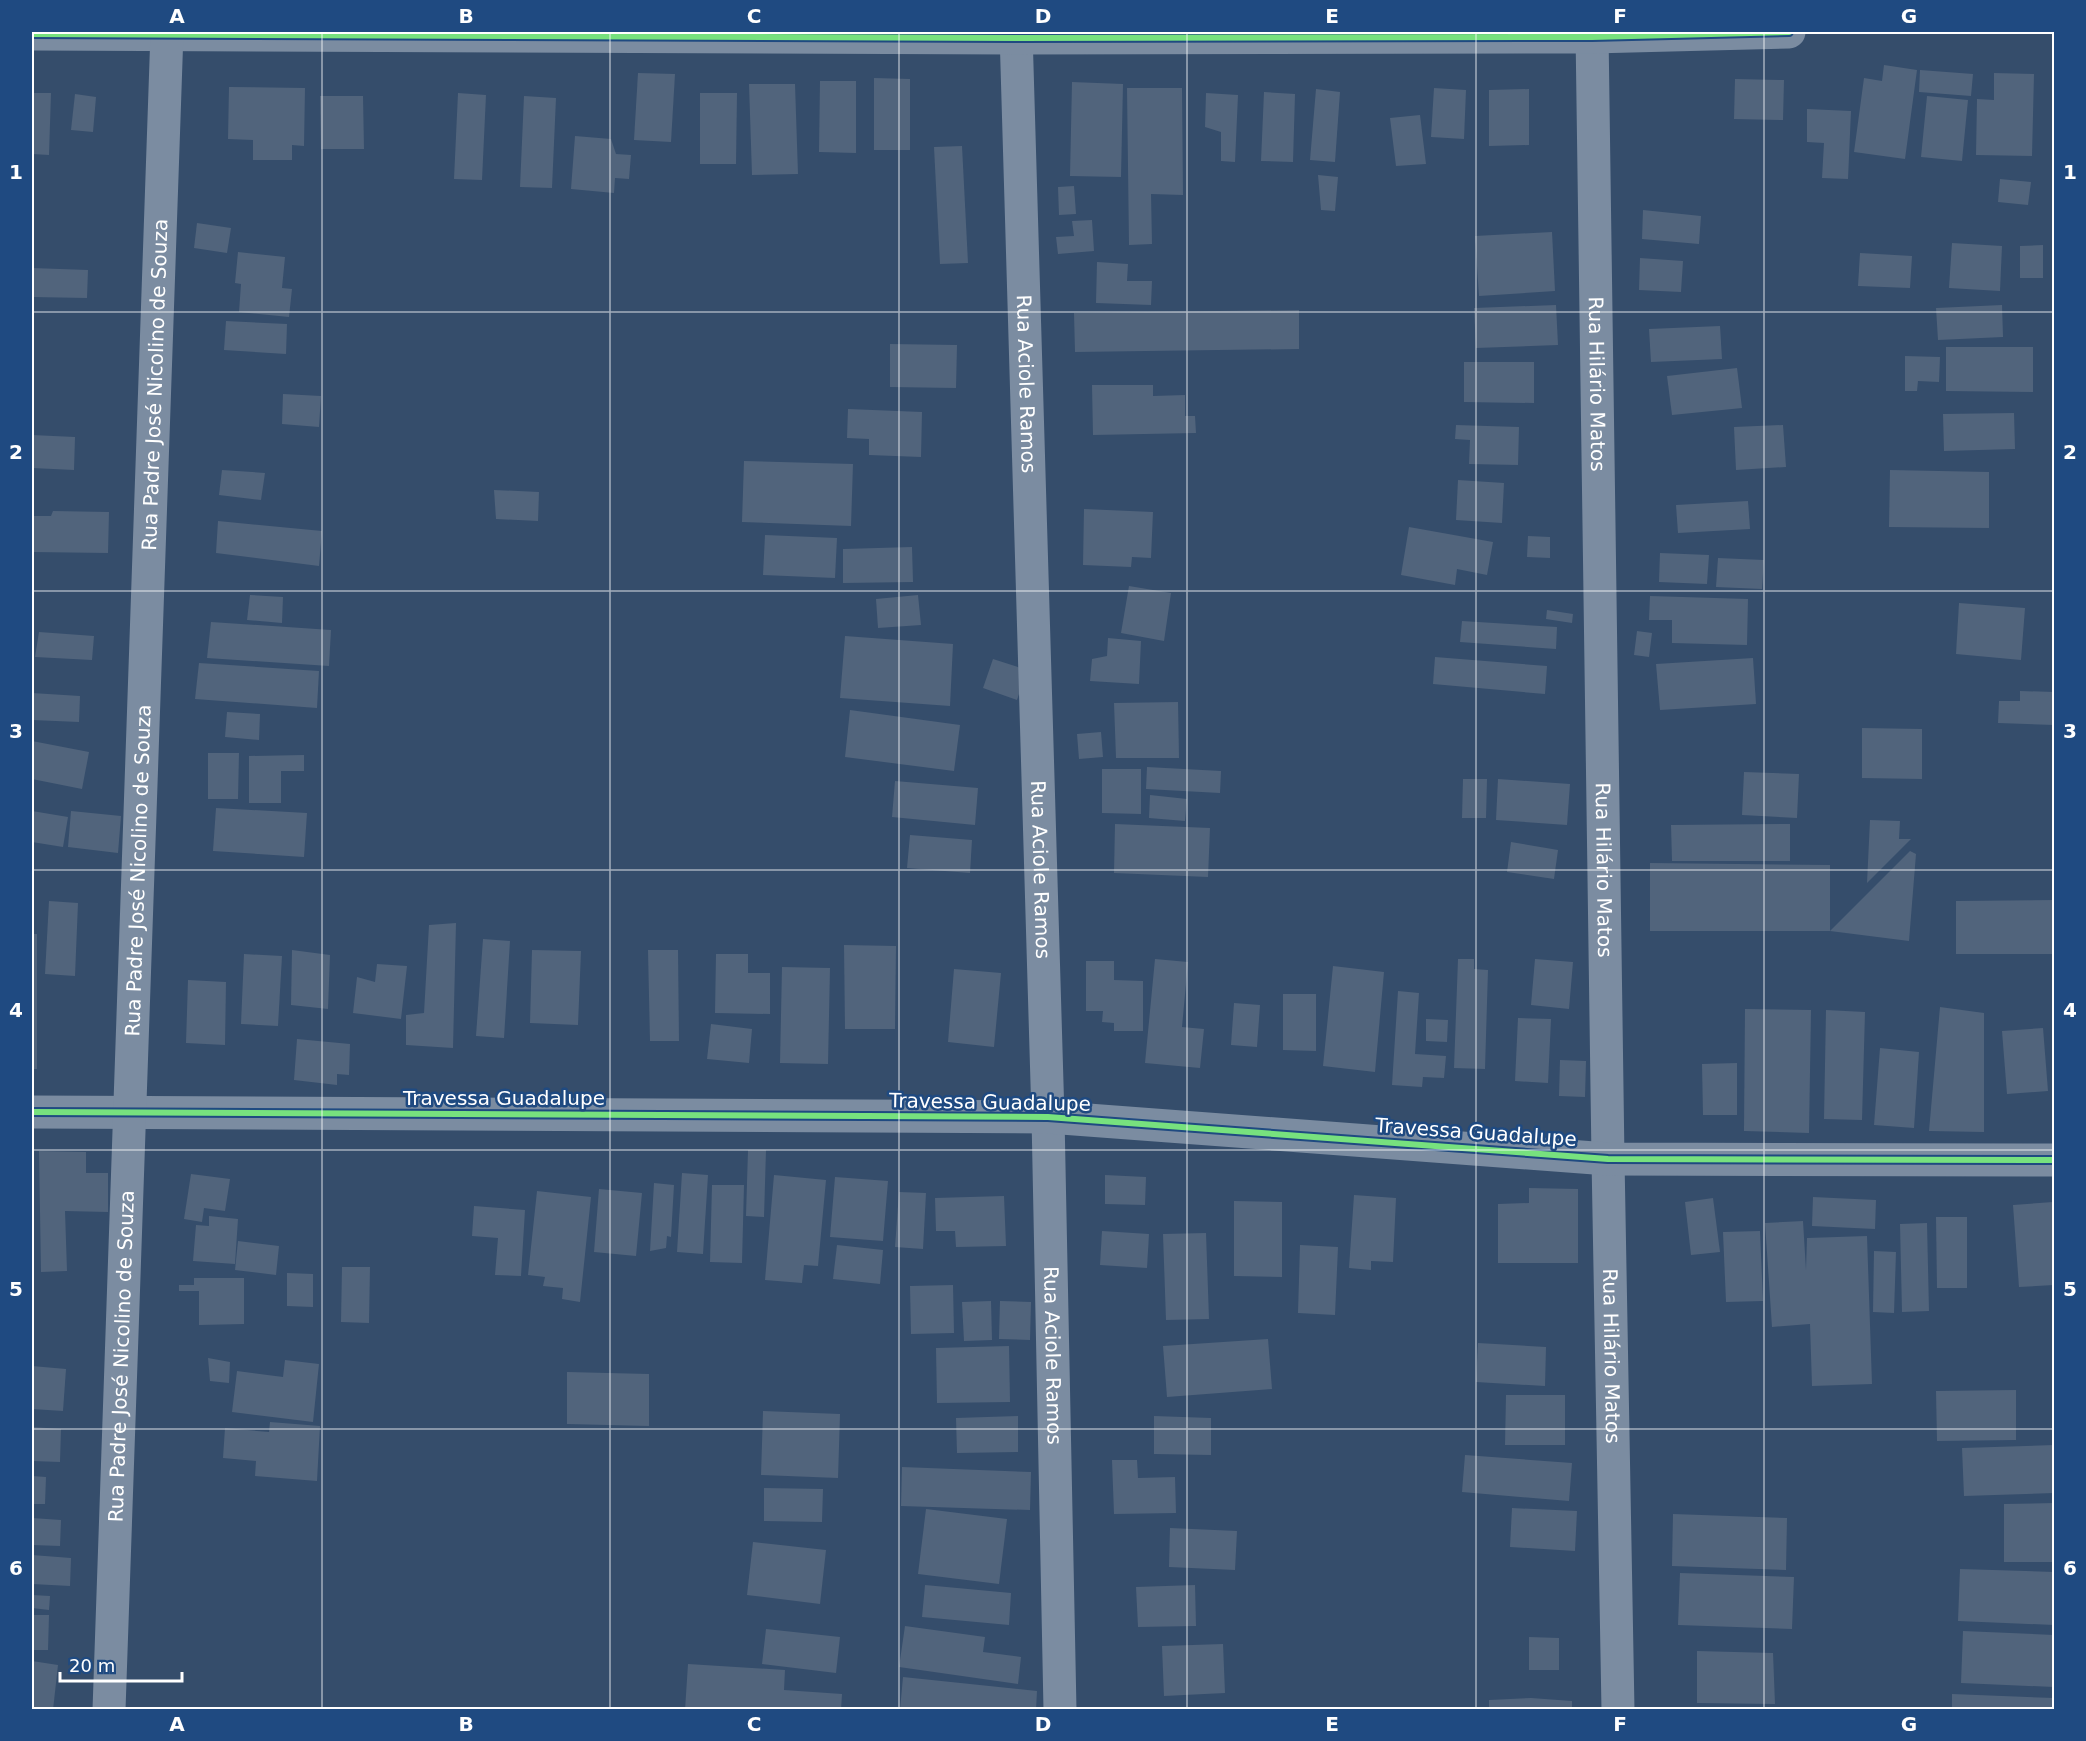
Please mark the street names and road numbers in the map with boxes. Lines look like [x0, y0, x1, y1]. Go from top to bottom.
street label: Rua Padre José Nicolino de Souza [137, 218, 173, 551]
street label: Rua Aciole Ramos [1012, 294, 1041, 473]
street label: Rua Hilário Matos [1584, 296, 1610, 472]
street label: Rua Padre José Nicolino de Souza [120, 704, 156, 1037]
street label: Rua Aciole Ramos [1026, 780, 1055, 959]
street label: Rua Hilário Matos [1591, 782, 1617, 958]
street label: Travessa Guadalupe [402, 1086, 605, 1110]
street label: Travessa Guadalupe [888, 1088, 1091, 1116]
street label: Travessa Guadalupe [1373, 1113, 1578, 1151]
street label: Rua Padre José Nicolino de Souza [103, 1190, 139, 1523]
street label: Rua Aciole Ramos [1039, 1266, 1067, 1445]
street label: Rua Hilário Matos [1598, 1268, 1625, 1444]

